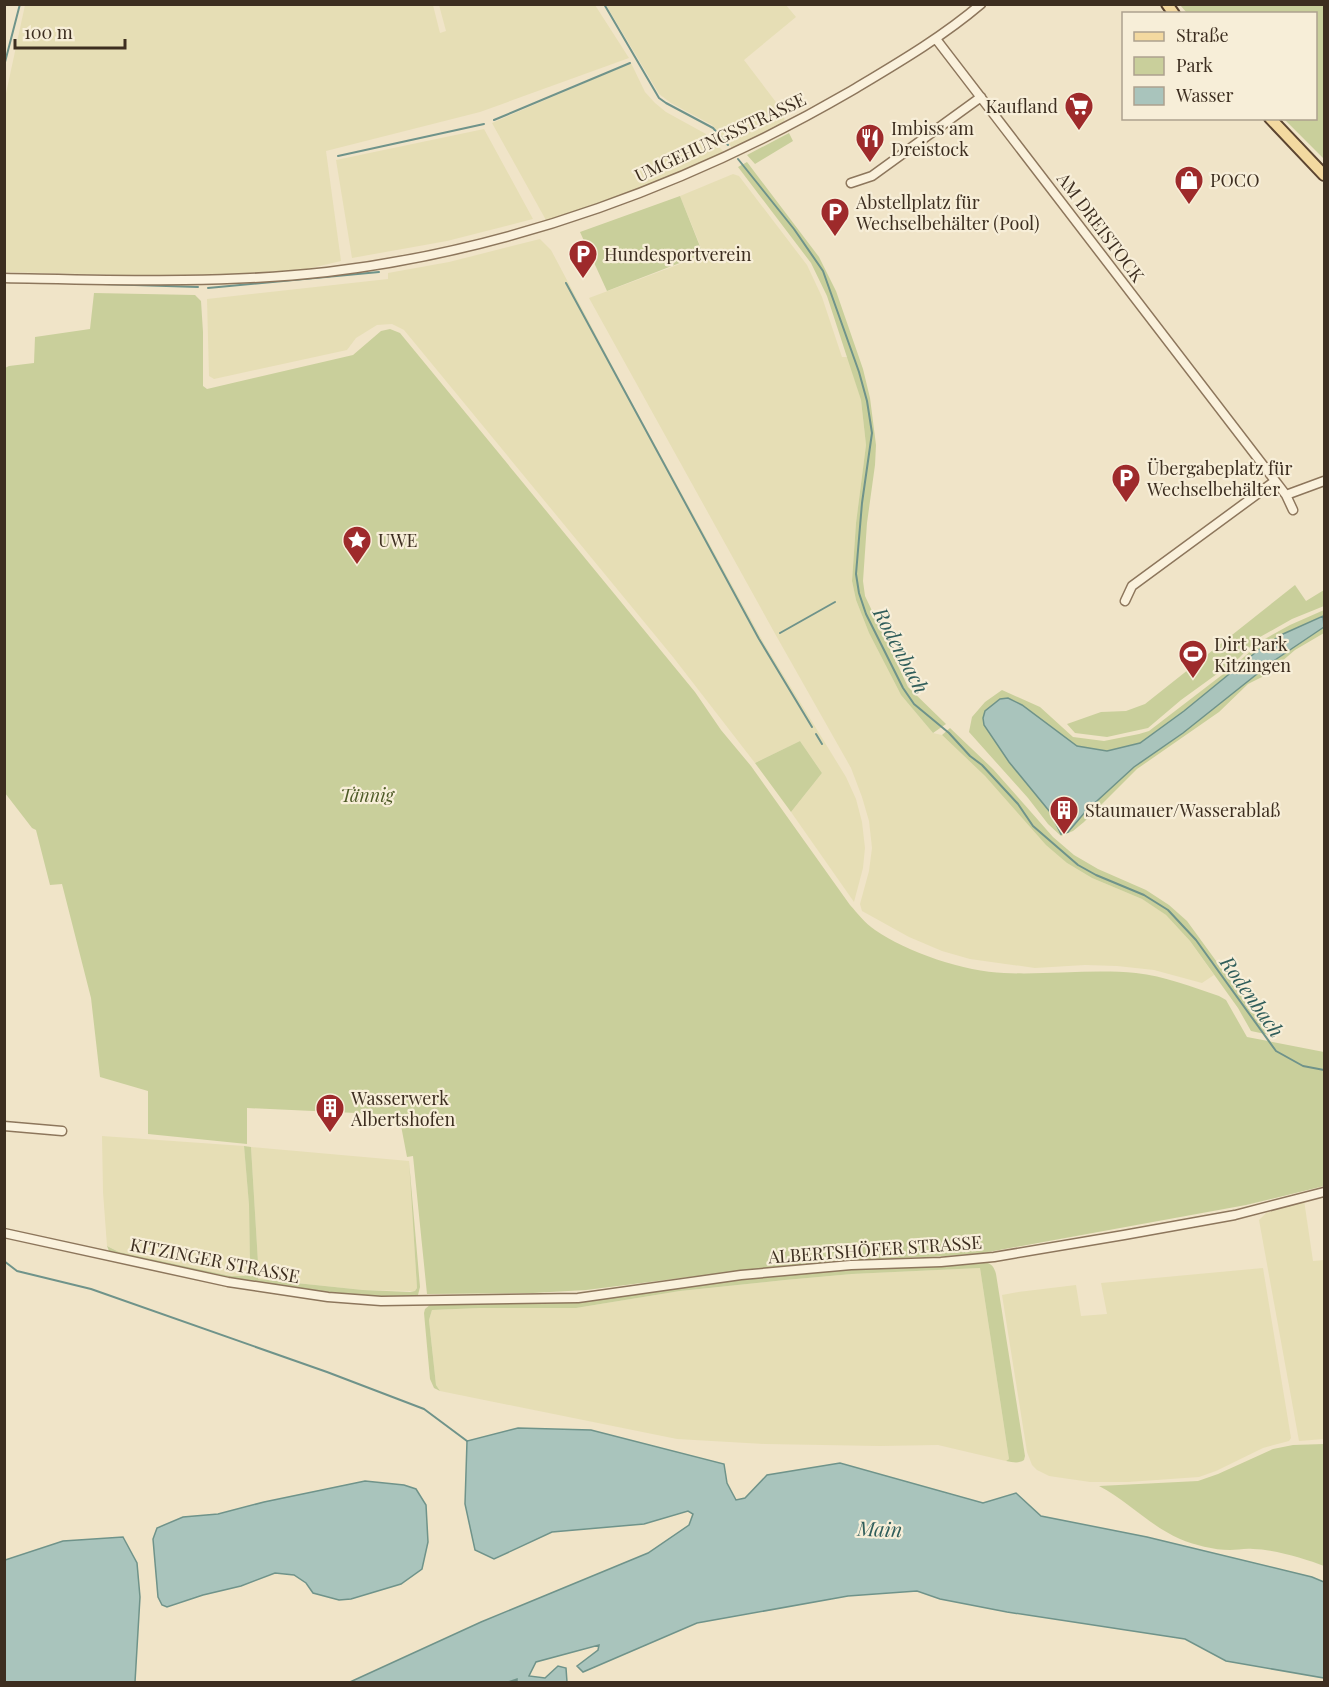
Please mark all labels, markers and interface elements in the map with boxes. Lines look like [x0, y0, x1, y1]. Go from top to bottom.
scale bar [15, 12, 124, 50]
legend [1122, 12, 1317, 120]
text: 100 m [24, 20, 73, 44]
text: Straße [1176, 23, 1229, 47]
text: Park [1176, 53, 1213, 77]
text: Wasser [1175, 83, 1234, 107]
street label: UMGEHUNGSSTRASSE [630, 87, 810, 187]
supermarket icon: Kaufland [1063, 90, 1095, 132]
place label: Kaufland [985, 94, 1059, 118]
place label: Imbiss am Dreistock [891, 116, 974, 161]
restaurant icon: Imbiss am Dreistock [854, 122, 886, 164]
shop icon: POCO [1173, 164, 1205, 206]
street label: AM DREISTOCK [1051, 167, 1150, 287]
place label: POCO [1210, 168, 1260, 192]
place label: Abstellplatz für Wechselbehälter (Pool) [855, 190, 1040, 235]
parking icon: Abstellplatz für Wechselbehälter (Pool) [819, 196, 851, 238]
parking icon: Hundesportverein [567, 238, 599, 280]
place label: Hundesportverein [604, 242, 752, 266]
place label: Übergabeplatz für Wechselbehälter [1146, 456, 1292, 501]
parking icon: Übergabeplatz für Wechselbehälter [1110, 462, 1142, 504]
place icon: UWE [341, 524, 373, 566]
place label: UWE [378, 528, 418, 552]
water label: Rodenbach [868, 601, 936, 698]
place label: Dirt Park Kitzingen [1214, 632, 1291, 677]
sports icon: Dirt Park Kitzingen [1177, 638, 1209, 680]
park label: Tännig [340, 783, 396, 807]
building icon: Staumauer/Wasserablaß [1048, 794, 1080, 836]
place label: Staumauer/Wasserablaß [1085, 798, 1281, 822]
water label: Rodenbach [1214, 949, 1291, 1042]
place label: Wasserwerk Albertshofen [350, 1086, 455, 1131]
building icon: Wasserwerk Albertshofen [314, 1092, 346, 1134]
street label: ALBERTSHÖFER STRASSE [766, 1230, 983, 1269]
street label: KITZINGER STRASSE [128, 1232, 302, 1288]
water label: Main [856, 1514, 903, 1542]

